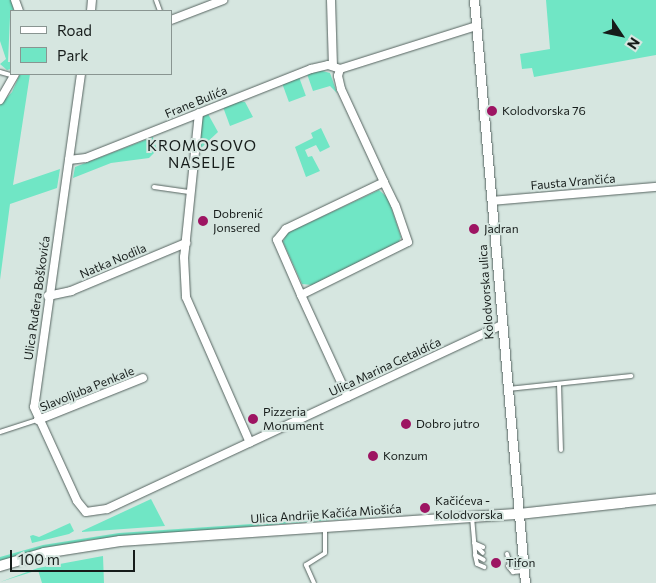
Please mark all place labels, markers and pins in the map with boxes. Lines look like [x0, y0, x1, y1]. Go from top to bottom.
place label: Kolodvorska 76 [502, 104, 586, 118]
marker: Kolodvorska 76 [486, 105, 498, 117]
place label: Dobrenić Jonsered [213, 207, 263, 235]
marker: Dobrenić Jonsered [197, 215, 209, 227]
place label: Jadran [484, 222, 519, 236]
marker: Jadran [468, 223, 480, 235]
place label: Pizzeria Monument [263, 405, 324, 433]
marker: Pizzeria Monument [247, 413, 259, 425]
place label: Dobro jutro [416, 417, 480, 431]
marker: Dobro jutro [400, 418, 412, 430]
place label: Konzum [383, 449, 428, 463]
marker: Konzum [367, 450, 379, 462]
place label: Kačićeva - Kolodvorska [435, 494, 503, 522]
marker: Kačićeva - Kolodvorska [419, 502, 431, 514]
place label: Tifon [506, 556, 535, 570]
marker: Tifon [490, 557, 502, 569]

